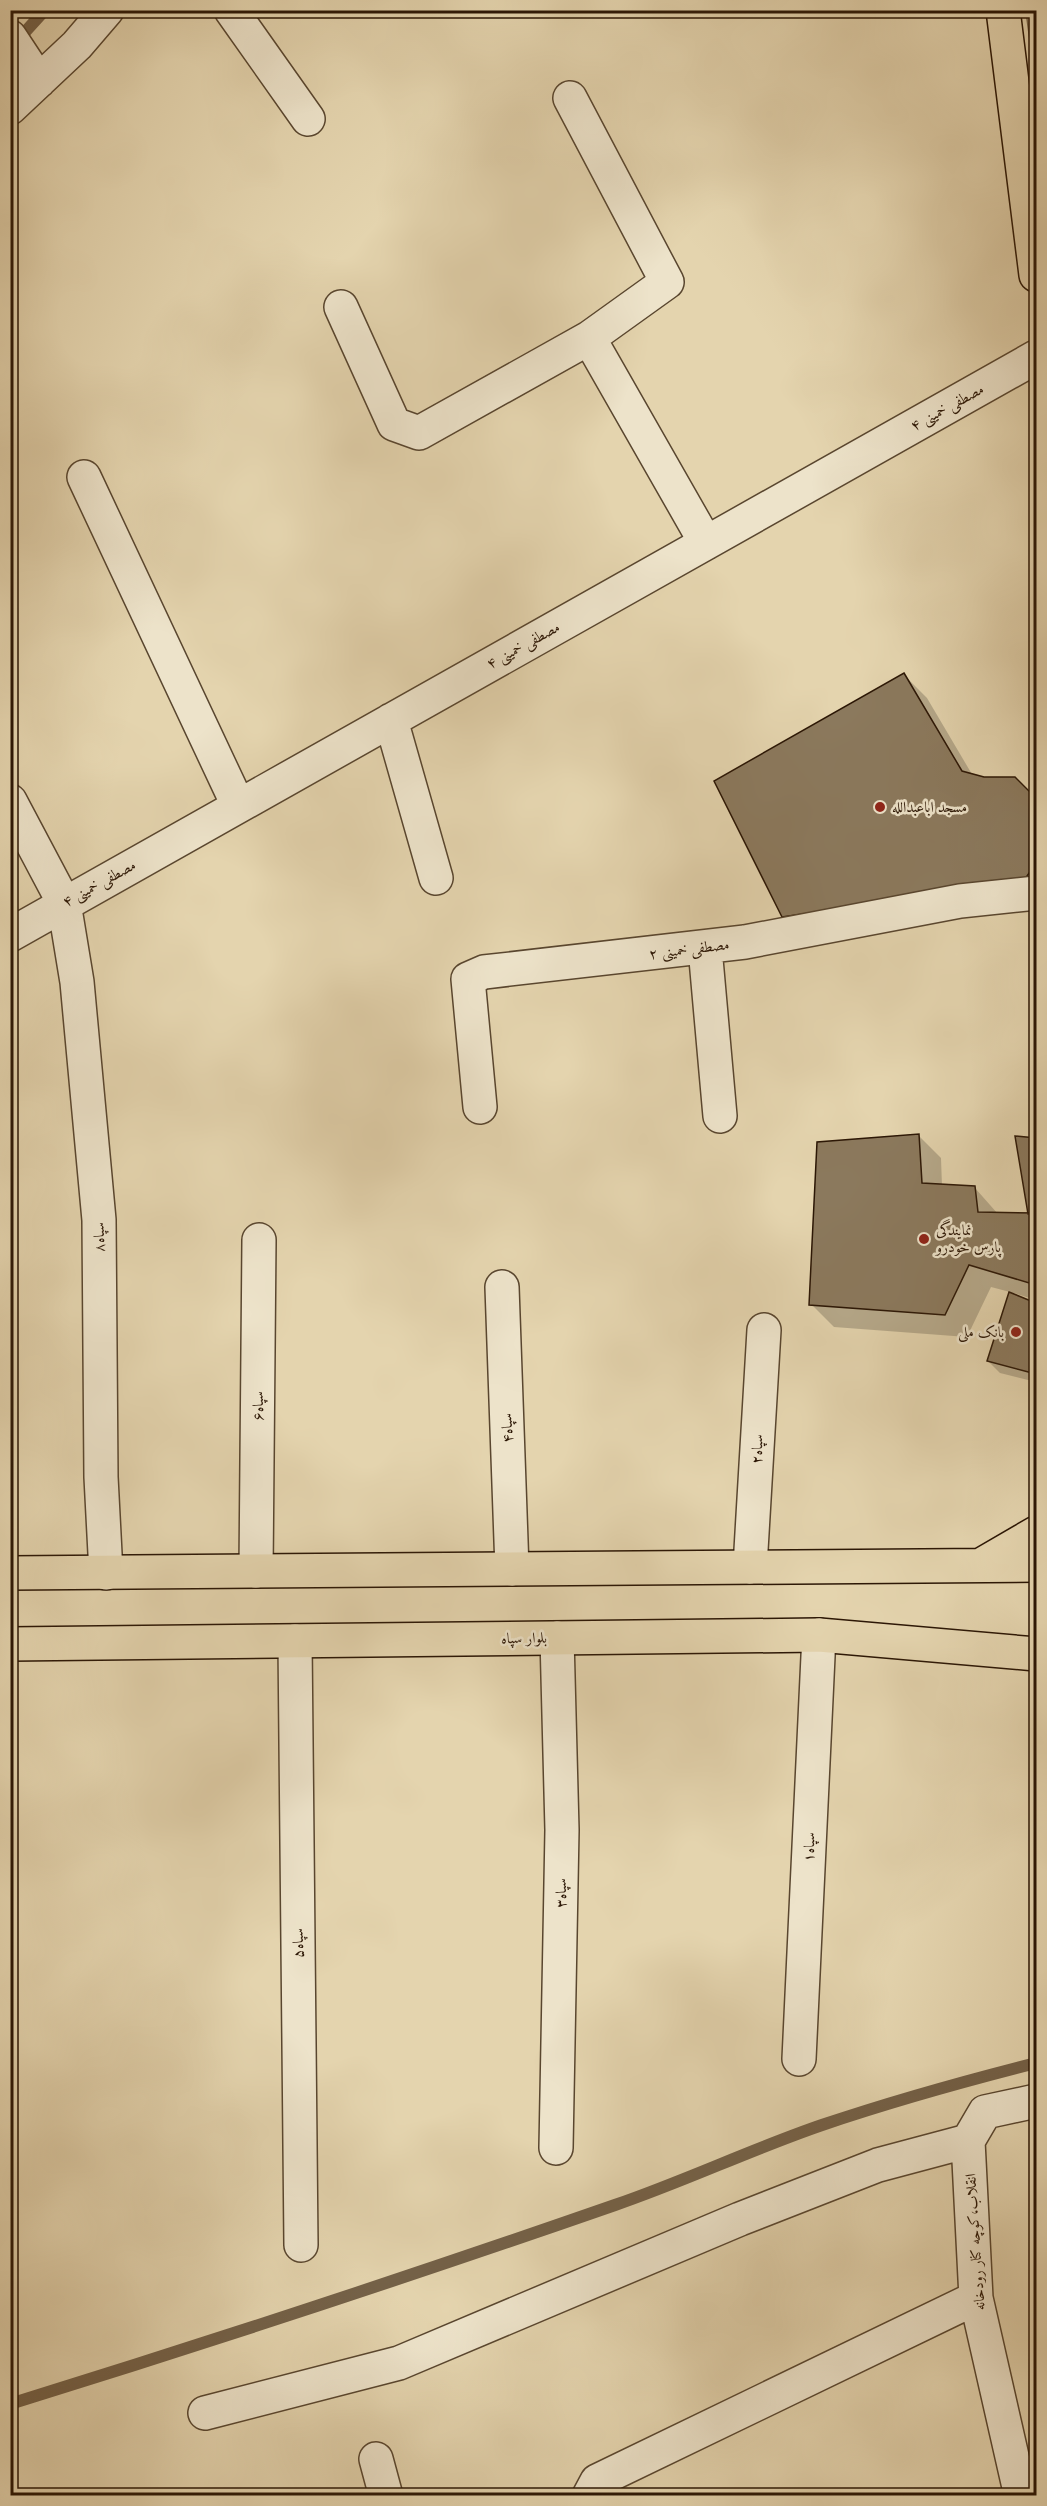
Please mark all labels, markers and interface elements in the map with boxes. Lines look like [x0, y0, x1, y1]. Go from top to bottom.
street label: مصطفی خمینی ۴ [907, 379, 988, 436]
street label: مصطفی خمینی ۴ [483, 617, 564, 674]
place label: مسجد اباعبدالله [892, 797, 967, 816]
marker: مسجد اباعبدالله [873, 800, 887, 814]
street label: مصطفی خمینی ۴ [59, 855, 140, 912]
street label: مصطفی خمینی ۲ [648, 934, 730, 965]
place label: نمایندگی پارس خودرو [934, 1218, 1002, 1258]
street label: سپاه۸ [89, 1222, 109, 1252]
marker: نمایندگی پارس خودرو [917, 1232, 931, 1246]
place label: بانک ملی [958, 1322, 1004, 1343]
marker: بانک ملی [1009, 1325, 1023, 1339]
street label: سپاه۶ [248, 1391, 268, 1421]
street label: سپاه۴ [496, 1413, 518, 1443]
street label: سپاه۲ [746, 1434, 768, 1464]
street label: بلوار سپاه [501, 1628, 547, 1648]
street label: سپاه۱ [798, 1832, 820, 1862]
street label: سپاه۳ [551, 1878, 571, 1908]
street label: سپاه۵ [288, 1928, 308, 1958]
street label: انقلاب،کوچه کنار رودخانه [960, 2173, 991, 2311]

